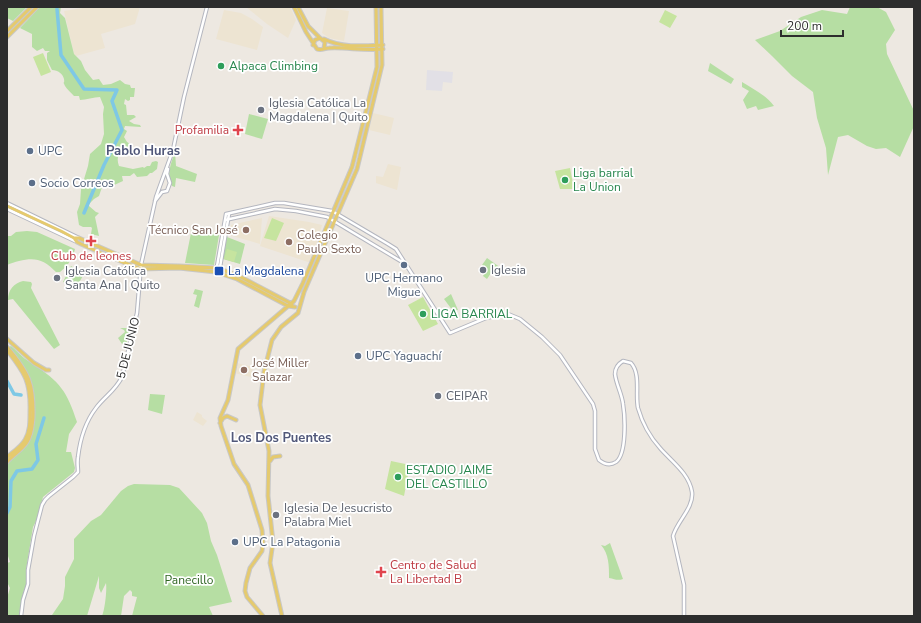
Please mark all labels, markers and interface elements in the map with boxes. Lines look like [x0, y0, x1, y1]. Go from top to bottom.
scale bar [781, 12, 843, 38]
text: 200 m [787, 18, 822, 34]
place label: Alpaca Climbing [229, 58, 318, 74]
marker: Alpaca Climbing [216, 61, 226, 71]
place label: Iglesia Católica La Magdalena | Quito [269, 95, 368, 125]
marker: Iglesia Católica La Magdalena | Quito [256, 105, 266, 115]
place label: Profamilia [175, 122, 229, 138]
marker: Profamilia [232, 124, 244, 136]
district label: Pablo Huras [106, 142, 180, 160]
place label: UPC [38, 143, 62, 159]
marker: UPC [25, 146, 35, 156]
place label: Liga barrial La Union [573, 165, 634, 195]
place label: Socio Correos [40, 175, 114, 191]
marker: Liga barrial La Union [560, 175, 570, 185]
marker: Socio Correos [27, 178, 37, 188]
place label: Técnico San José [149, 222, 238, 238]
marker: Técnico San José [241, 225, 251, 235]
place label: Colegio Paulo Sexto [297, 227, 362, 257]
marker: Club de leones [85, 235, 97, 247]
marker: Colegio Paulo Sexto [284, 237, 294, 247]
place label: Club de leones [51, 248, 131, 264]
marker: UPC Hermano Migue [399, 260, 409, 270]
place label: Iglesia [491, 262, 526, 278]
place label: Iglesia Católica Santa Ana | Quito [65, 263, 160, 293]
place label: La Magdalena [228, 263, 304, 279]
marker: La Magdalena [213, 265, 225, 277]
marker: Iglesia [478, 265, 488, 275]
place label: UPC Hermano Migue [365, 270, 443, 300]
marker: Iglesia Católica Santa Ana | Quito [52, 273, 62, 283]
place label: LIGA BARRIAL [431, 306, 513, 322]
marker: LIGA BARRIAL [418, 309, 428, 319]
street label: 5 DE JUNIO [113, 315, 143, 381]
place label: UPC Yaguachí [366, 348, 442, 364]
marker: UPC Yaguachí [353, 351, 363, 361]
place label: José Miller Salazar [251, 355, 309, 385]
marker: José Miller Salazar [239, 365, 249, 375]
place label: CEIPAR [446, 388, 488, 404]
marker: CEIPAR [433, 391, 443, 401]
district label: Los Dos Puentes [231, 429, 331, 447]
place label: ESTADIO JAIME DEL CASTILLO [406, 462, 492, 492]
marker: ESTADIO JAIME DEL CASTILLO [393, 472, 403, 482]
place label: Iglesia De Jesucristo Palabra Miel [284, 500, 393, 530]
marker: Iglesia De Jesucristo Palabra Miel [271, 510, 281, 520]
place label: UPC La Patagonia [243, 534, 340, 550]
marker: UPC La Patagonia [230, 537, 240, 547]
place label: Centro de Salud La Libertad B [390, 557, 477, 587]
marker: Centro de Salud La Libertad B [375, 566, 387, 578]
park label: Panecillo [165, 572, 214, 588]

